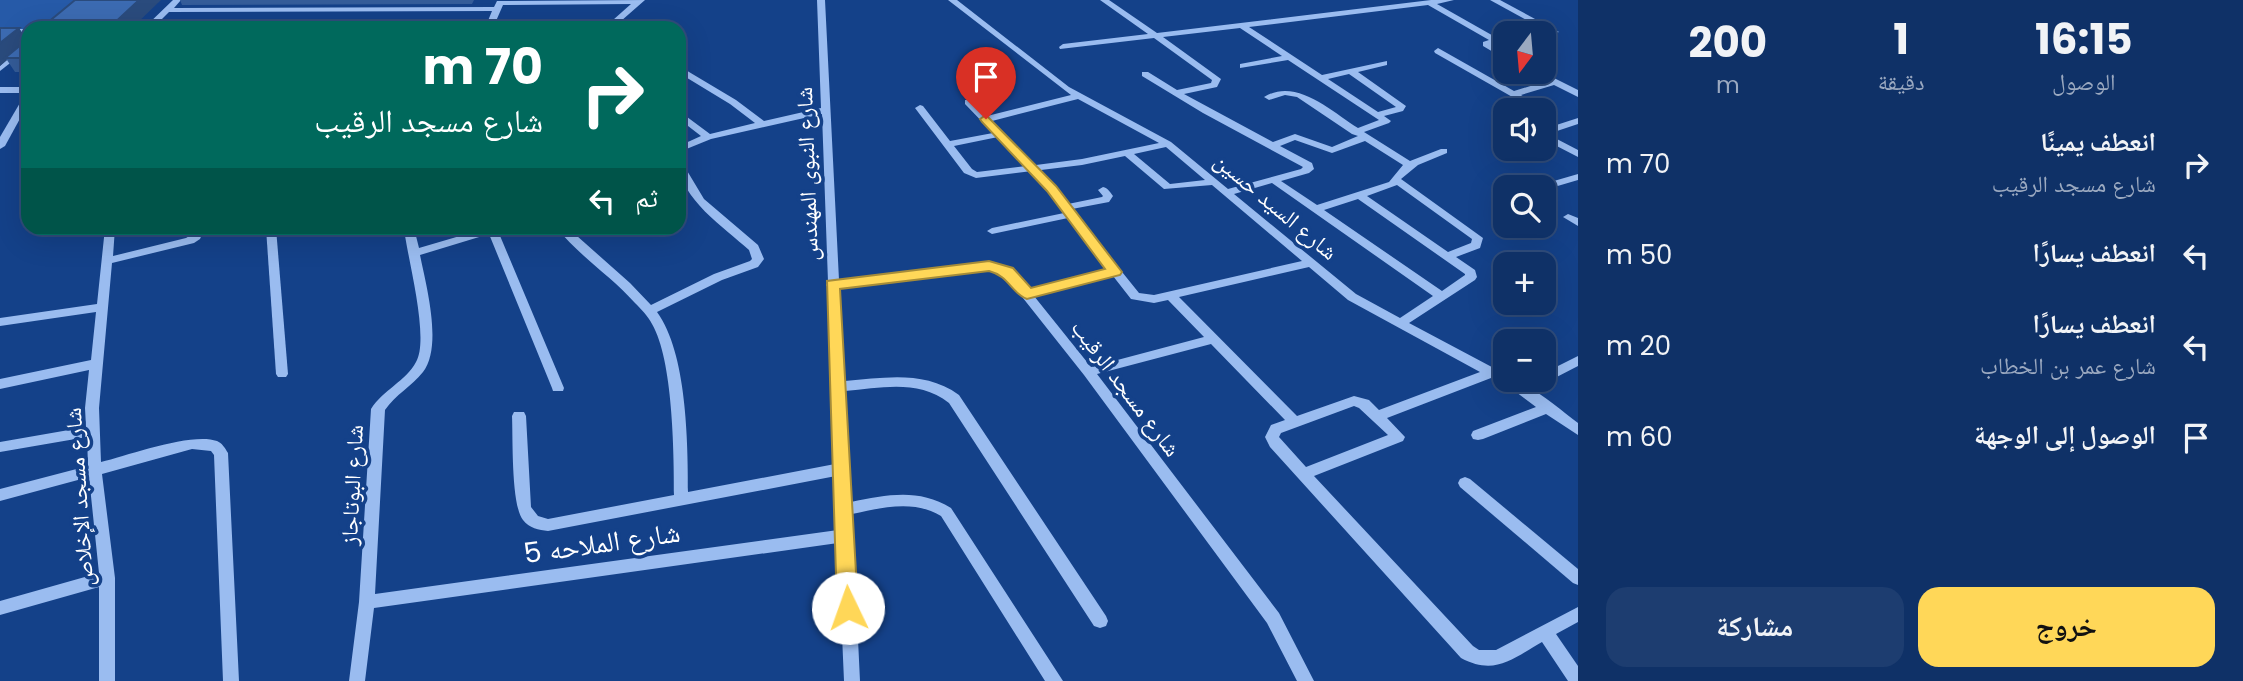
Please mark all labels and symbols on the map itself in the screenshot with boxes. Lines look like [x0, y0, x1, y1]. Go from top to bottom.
north arrow [1493, 21, 1556, 84]
pin [956, 47, 1016, 119]
street label: شارع النبوى المهندس [788, 86, 826, 262]
street label: شارع السيد حسين [1207, 145, 1345, 267]
street label: شارع مسجد الرقيب [1064, 313, 1188, 463]
street label: شارع مسجد الإخلاص [57, 406, 101, 588]
street label: شارع البوتاجاز [333, 424, 371, 547]
street label: شارع الملاحه 5 [521, 513, 683, 573]
position arrow [811, 571, 885, 645]

